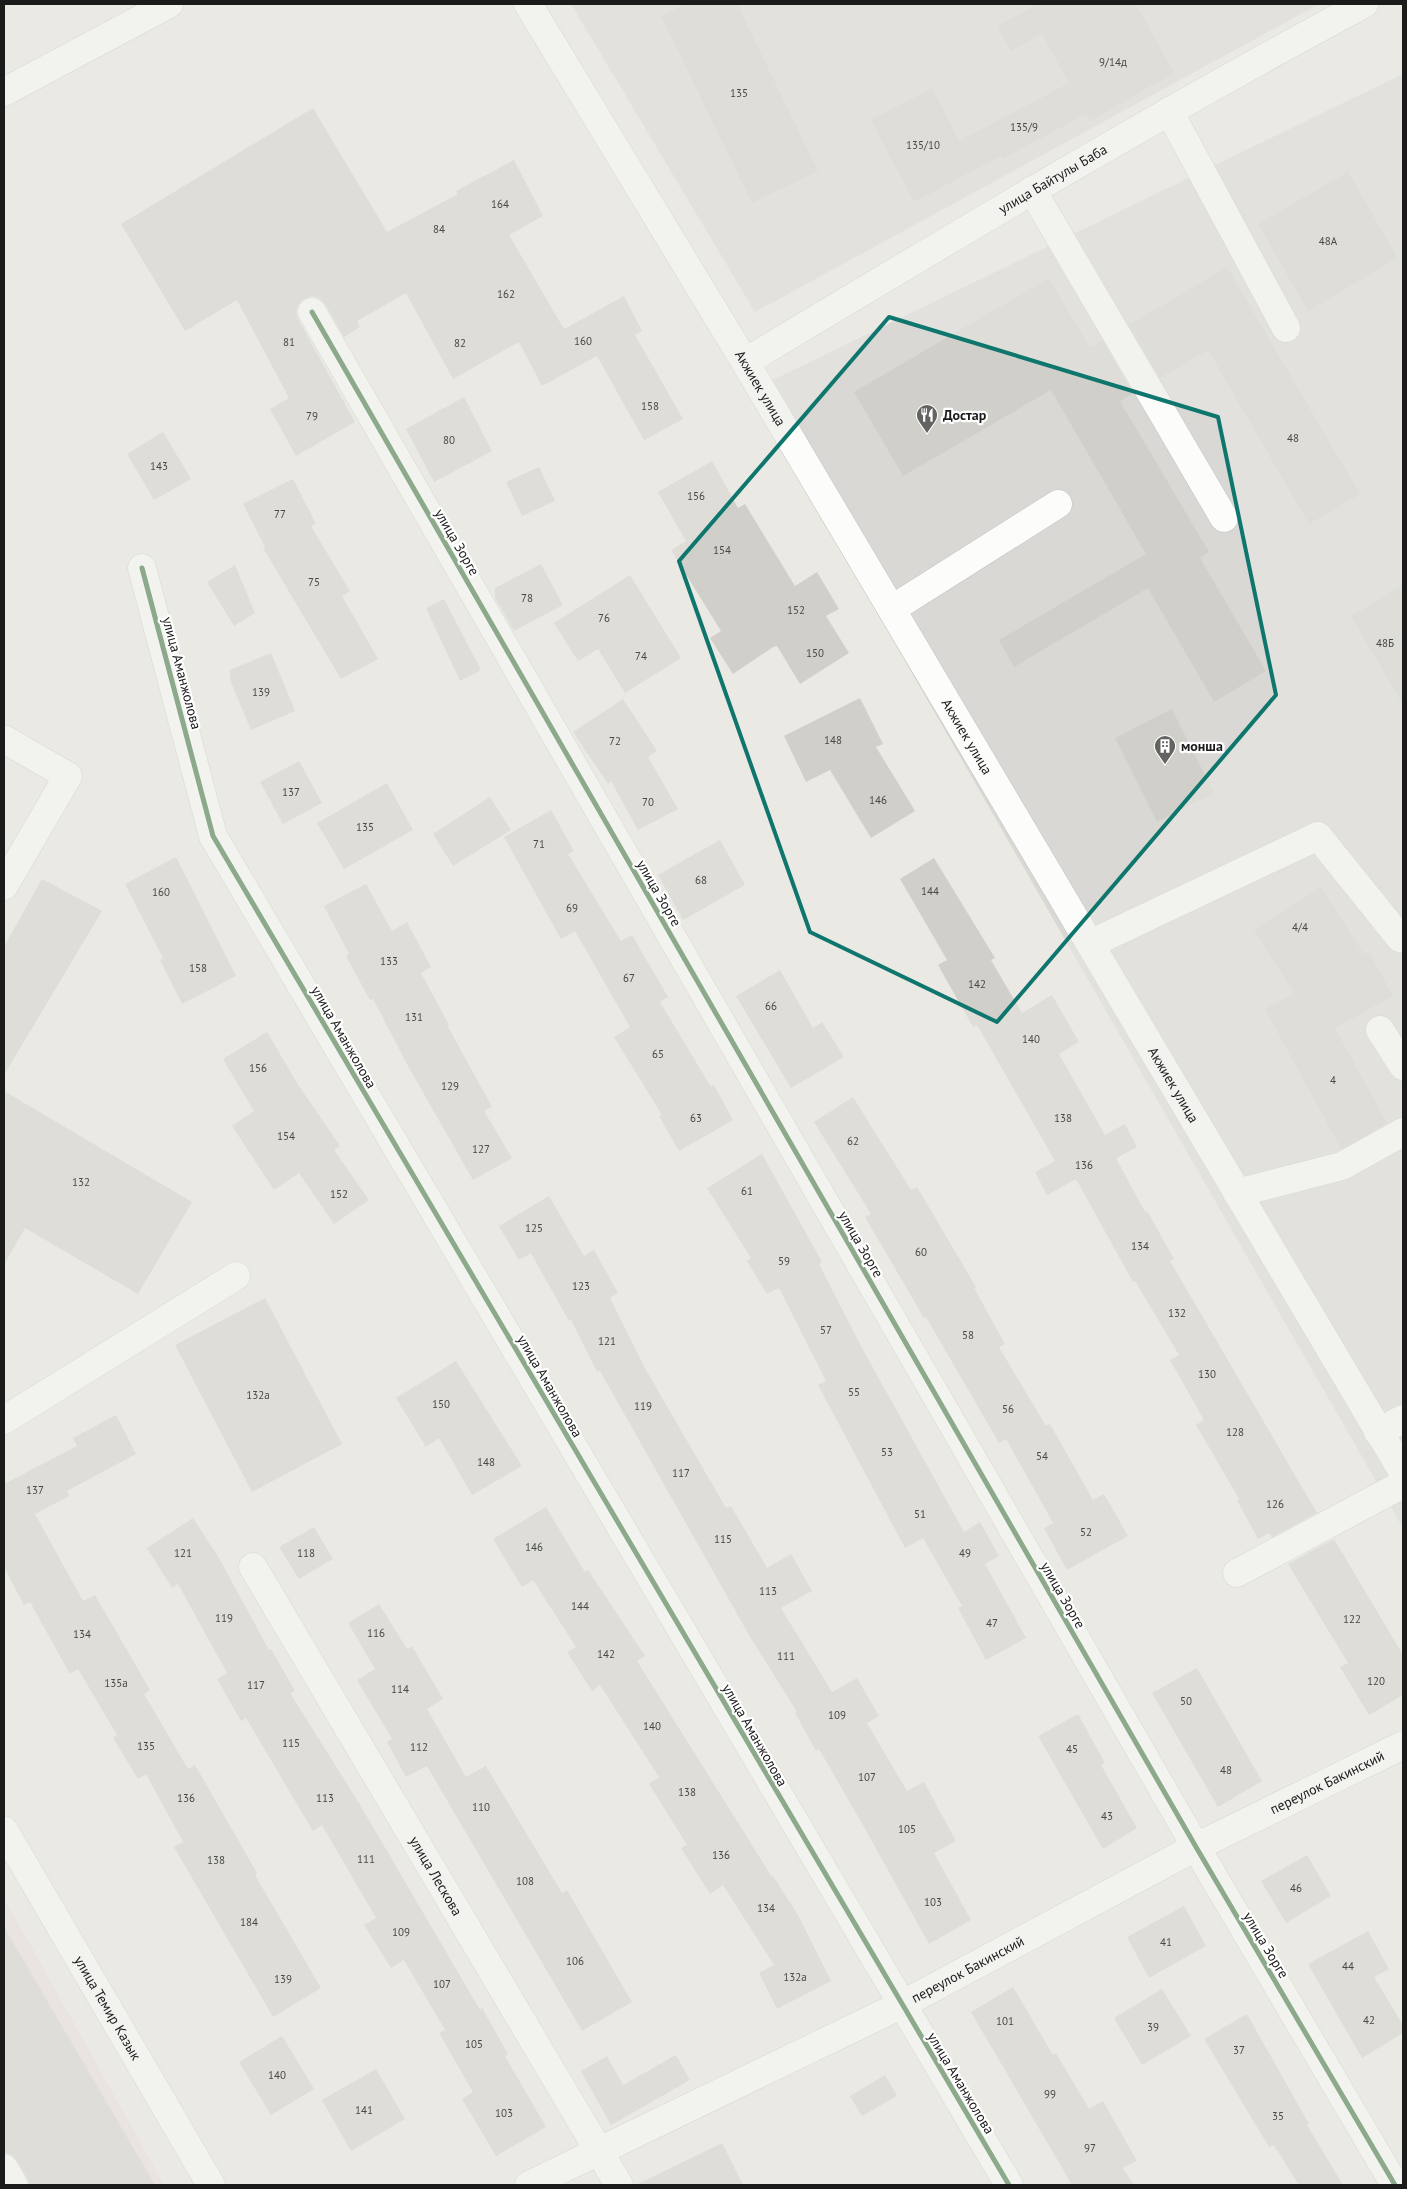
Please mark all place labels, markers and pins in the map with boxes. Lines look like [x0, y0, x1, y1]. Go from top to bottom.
restaurant icon: Достар [915, 403, 939, 434]
place label: Достар [943, 406, 987, 424]
building icon: монша [1153, 734, 1177, 765]
place label: монша [1181, 737, 1223, 755]

